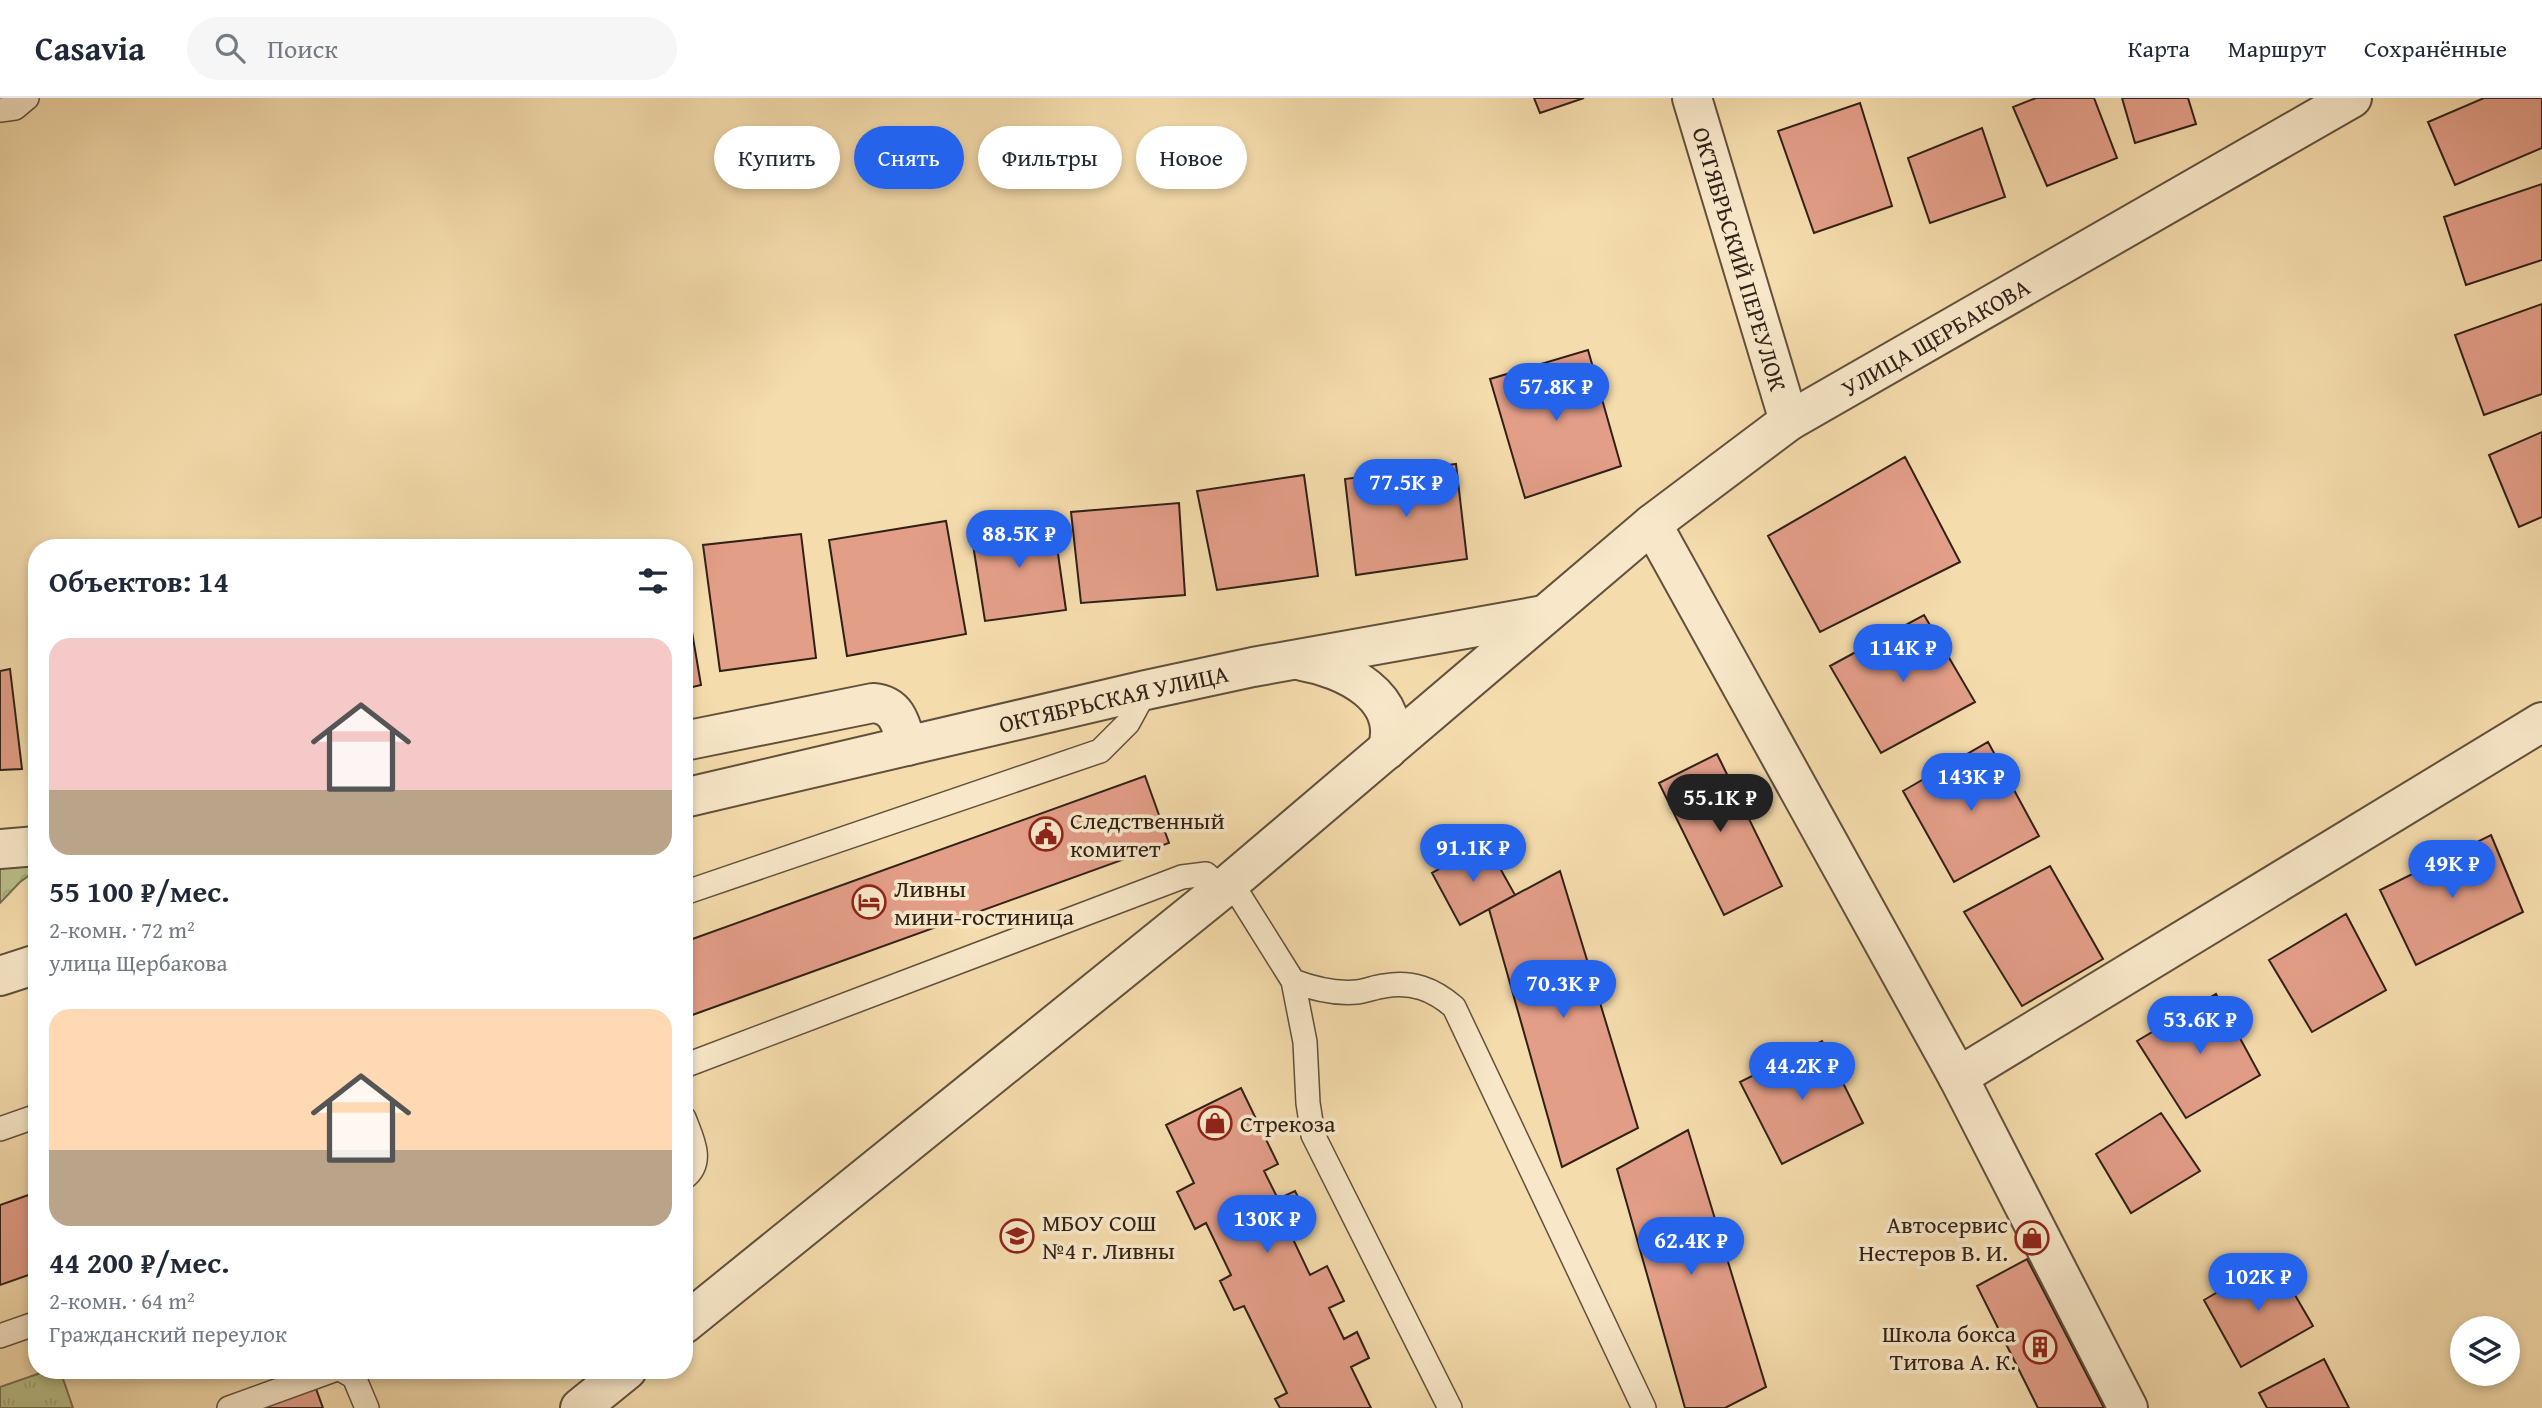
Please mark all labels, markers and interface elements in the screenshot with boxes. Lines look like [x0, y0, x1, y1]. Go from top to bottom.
search box [187, 17, 677, 80]
text: Casavia [35, 24, 145, 72]
icon: search [211, 29, 249, 67]
text: Поиск [267, 29, 338, 68]
text: Карта [2128, 31, 2190, 66]
text: Маршрут [2228, 31, 2326, 66]
text: Сохранённые [2364, 31, 2507, 66]
street label: ОКТЯБРЬСКИЙ ПЕРЕУЛОК [1684, 123, 1797, 395]
chip: Купить [714, 126, 840, 189]
chip: Снять [854, 126, 964, 189]
chip: Фильтры [978, 126, 1122, 189]
chip: Новое [1136, 126, 1247, 189]
street label: УЛИЦА ЩЕРБАКОВА [1835, 269, 2037, 405]
pin: 57.8K ₽ [1491, 364, 1621, 423]
text: 57.8K ₽ [1519, 369, 1593, 402]
pin: 77.5K ₽ [1341, 460, 1471, 519]
text: 77.5K ₽ [1369, 465, 1443, 498]
pin: 88.5K ₽ [954, 510, 1084, 570]
text: 88.5K ₽ [982, 516, 1056, 549]
text: Объектов: 14 [49, 559, 229, 603]
icon: filters [634, 562, 672, 600]
pin: 114K ₽ [1846, 624, 1960, 684]
text: 114K ₽ [1869, 630, 1937, 663]
street label: ОКТЯБРЬСКАЯ УЛИЦА [995, 655, 1232, 741]
icon: home [298, 684, 424, 810]
pin: 143K ₽ [1914, 754, 2028, 813]
text: 143K ₽ [1937, 759, 2005, 792]
pin: 55.1K ₽ [1655, 774, 1785, 834]
text: 55.1K ₽ [1683, 780, 1757, 813]
place label: Следственный комитет [1070, 803, 1225, 866]
public building icon: Следственный комитет [1027, 815, 1065, 853]
pin: 91.1K ₽ [1408, 824, 1538, 884]
text: 91.1K ₽ [1436, 830, 1510, 863]
pin: 49K ₽ [2403, 840, 2501, 900]
text: 49K ₽ [2424, 846, 2480, 879]
text: 55 100 ₽/мес. [49, 869, 230, 913]
place label: Ливны мини-гостиница [894, 871, 1075, 934]
hotel icon: Ливны мини-гостиница [850, 883, 888, 921]
text: 2-комн. · 72 m² [49, 913, 195, 946]
text: улица Щербакова [49, 946, 227, 979]
pin: 70.3K ₽ [1498, 960, 1628, 1020]
text: 70.3K ₽ [1526, 966, 1600, 999]
pin: 53.6K ₽ [2135, 996, 2265, 1056]
text: 53.6K ₽ [2163, 1002, 2237, 1035]
pin: 44.2K ₽ [1737, 1042, 1867, 1102]
text: 44.2K ₽ [1765, 1048, 1839, 1081]
icon: home [298, 1055, 424, 1181]
shop icon: Стрекоза [1196, 1104, 1234, 1142]
place label: Стрекоза [1240, 1106, 1336, 1141]
pin: 130K ₽ [1210, 1196, 1324, 1255]
text: 130K ₽ [1233, 1201, 1301, 1234]
place label: МБОУ СОШ №4 г. Ливны [1042, 1205, 1175, 1268]
place label: Автосервис Нестеров В. И. [1858, 1207, 2008, 1270]
school or university icon: МБОУ СОШ №4 г. Ливны [998, 1217, 1036, 1255]
pin: 62.4K ₽ [1626, 1218, 1756, 1277]
shop icon: Автосервис Нестеров В. И. [2013, 1219, 2051, 1257]
text: 62.4K ₽ [1654, 1223, 1728, 1256]
text: 44 200 ₽/мес. [49, 1240, 230, 1284]
pin: 102K ₽ [2201, 1254, 2315, 1313]
text: 102K ₽ [2224, 1259, 2292, 1292]
text: 2-комн. · 64 m² [49, 1284, 195, 1317]
place label: Школа бокса Титова А. К. [1882, 1316, 2017, 1379]
map controls [2450, 1316, 2520, 1386]
button: layers [2450, 1316, 2520, 1386]
text: Гражданский переулок [49, 1317, 287, 1350]
building icon: Школа бокса Титова А. К. [2021, 1328, 2059, 1366]

